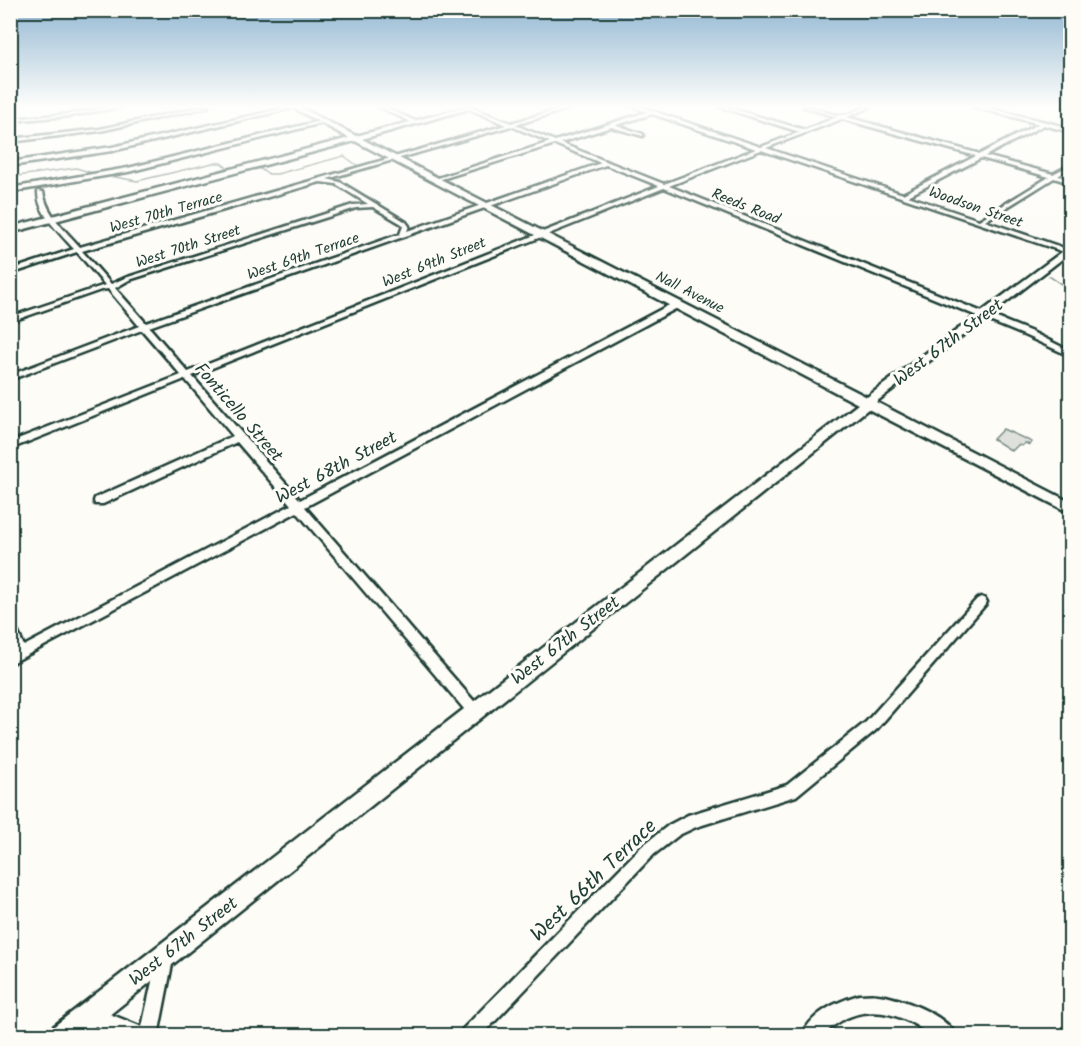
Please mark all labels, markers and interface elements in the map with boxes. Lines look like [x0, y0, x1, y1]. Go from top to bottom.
street label: Woodson Street [925, 181, 1026, 235]
street label: Reeds Road [708, 182, 784, 232]
street label: West 70th Terrace [107, 185, 226, 241]
street label: West 70th Street [133, 219, 244, 275]
street label: West 69th Terrace [244, 226, 363, 287]
street label: West 69th Street [379, 231, 490, 295]
street label: Nall Avenue [651, 265, 729, 321]
street label: West 67th Street [888, 291, 1011, 394]
street label: Fonticello Street [186, 357, 290, 470]
street label: West 68th Street [271, 424, 404, 513]
street label: West 67th Street [505, 589, 628, 693]
street label: West 66th Terrace [523, 811, 666, 951]
street label: West 67th Street [123, 890, 246, 994]

